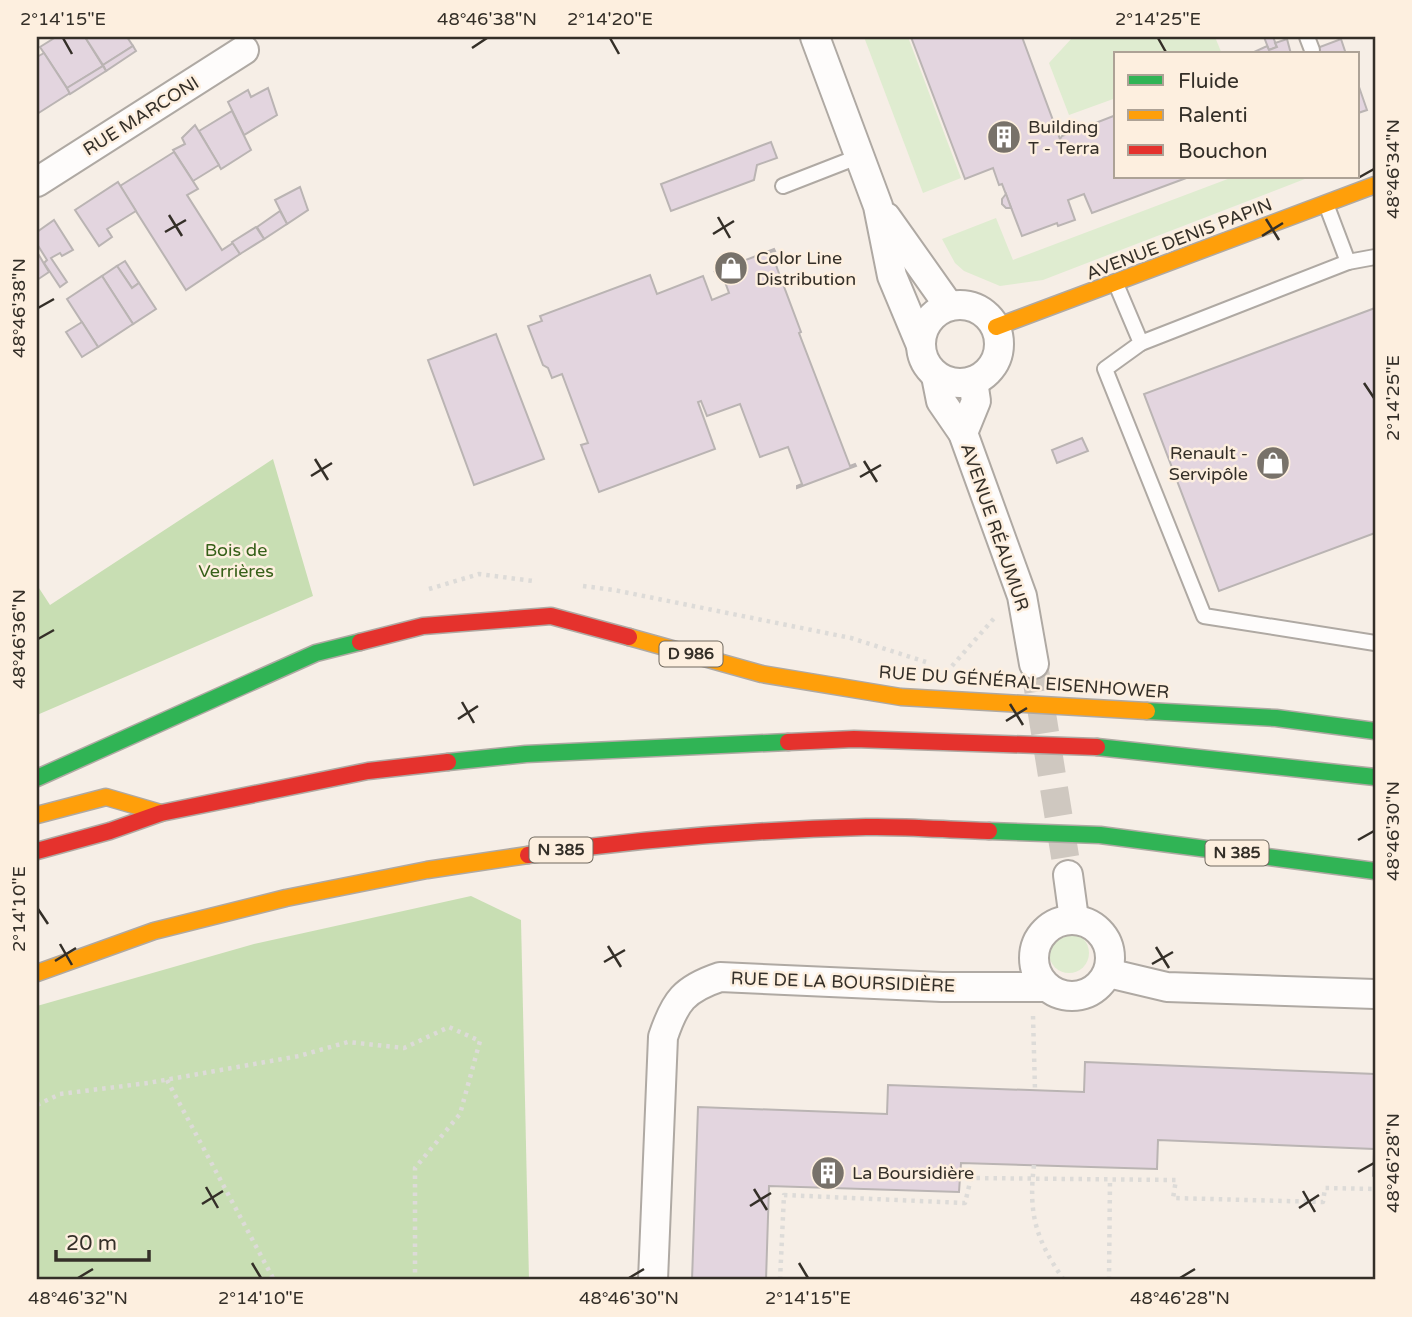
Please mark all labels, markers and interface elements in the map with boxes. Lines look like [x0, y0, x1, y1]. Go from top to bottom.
text: 2°14'15"E [20, 8, 106, 30]
text: 48°46'38"N [437, 8, 537, 30]
text: 2°14'20"E [567, 8, 653, 30]
text: 2°14'25"E [1115, 8, 1201, 30]
legend [1114, 52, 1360, 178]
text: Fluide [1178, 69, 1239, 94]
street label: RUE MARCONI [79, 72, 203, 160]
text: Ralenti [1178, 103, 1248, 128]
place label: Building T - Terra [1028, 116, 1100, 159]
building icon: Building T - Terra [985, 118, 1023, 156]
text: 48°46'34"N [1382, 119, 1404, 219]
text: Bouchon [1178, 139, 1268, 164]
street label: AVENUE DENIS PAPIN [1083, 193, 1275, 285]
place label: Color Line Distribution [756, 247, 856, 290]
shop icon: Color Line Distribution [712, 249, 750, 287]
text: 48°46'38"N [8, 258, 30, 358]
text: 2°14'25"E [1382, 355, 1404, 441]
street label: AVENUE RÉAUMUR [956, 440, 1034, 614]
place label: Renault - Servipôle [1169, 442, 1248, 485]
shop icon: Renault - Servipôle [1254, 444, 1292, 482]
park label: Bois de Verrières [198, 539, 274, 582]
text: 48°46'36"N [8, 589, 30, 689]
road number: D 986 [660, 642, 722, 666]
street label: RUE DU GÉNÉRAL EISENHOWER [878, 661, 1170, 703]
text: 48°46'30"N [1382, 781, 1404, 881]
road number: N 385 [530, 838, 592, 862]
road number: N 385 [1206, 840, 1268, 866]
text: 2°14'10"E [8, 866, 30, 952]
street label: RUE DE LA BOURSIDIÈRE [730, 967, 956, 997]
text: 48°46'28"N [1382, 1113, 1404, 1213]
building icon: La Boursidière [809, 1154, 847, 1192]
place label: La Boursidière [852, 1162, 974, 1184]
scale bar [56, 1219, 149, 1263]
text: 20 m [66, 1231, 117, 1256]
text: 48°46'32"N [28, 1287, 128, 1309]
text: 2°14'10"E [218, 1287, 304, 1309]
text: 48°46'30"N [579, 1287, 679, 1309]
text: 2°14'15"E [765, 1287, 851, 1309]
text: 48°46'28"N [1130, 1287, 1230, 1309]

